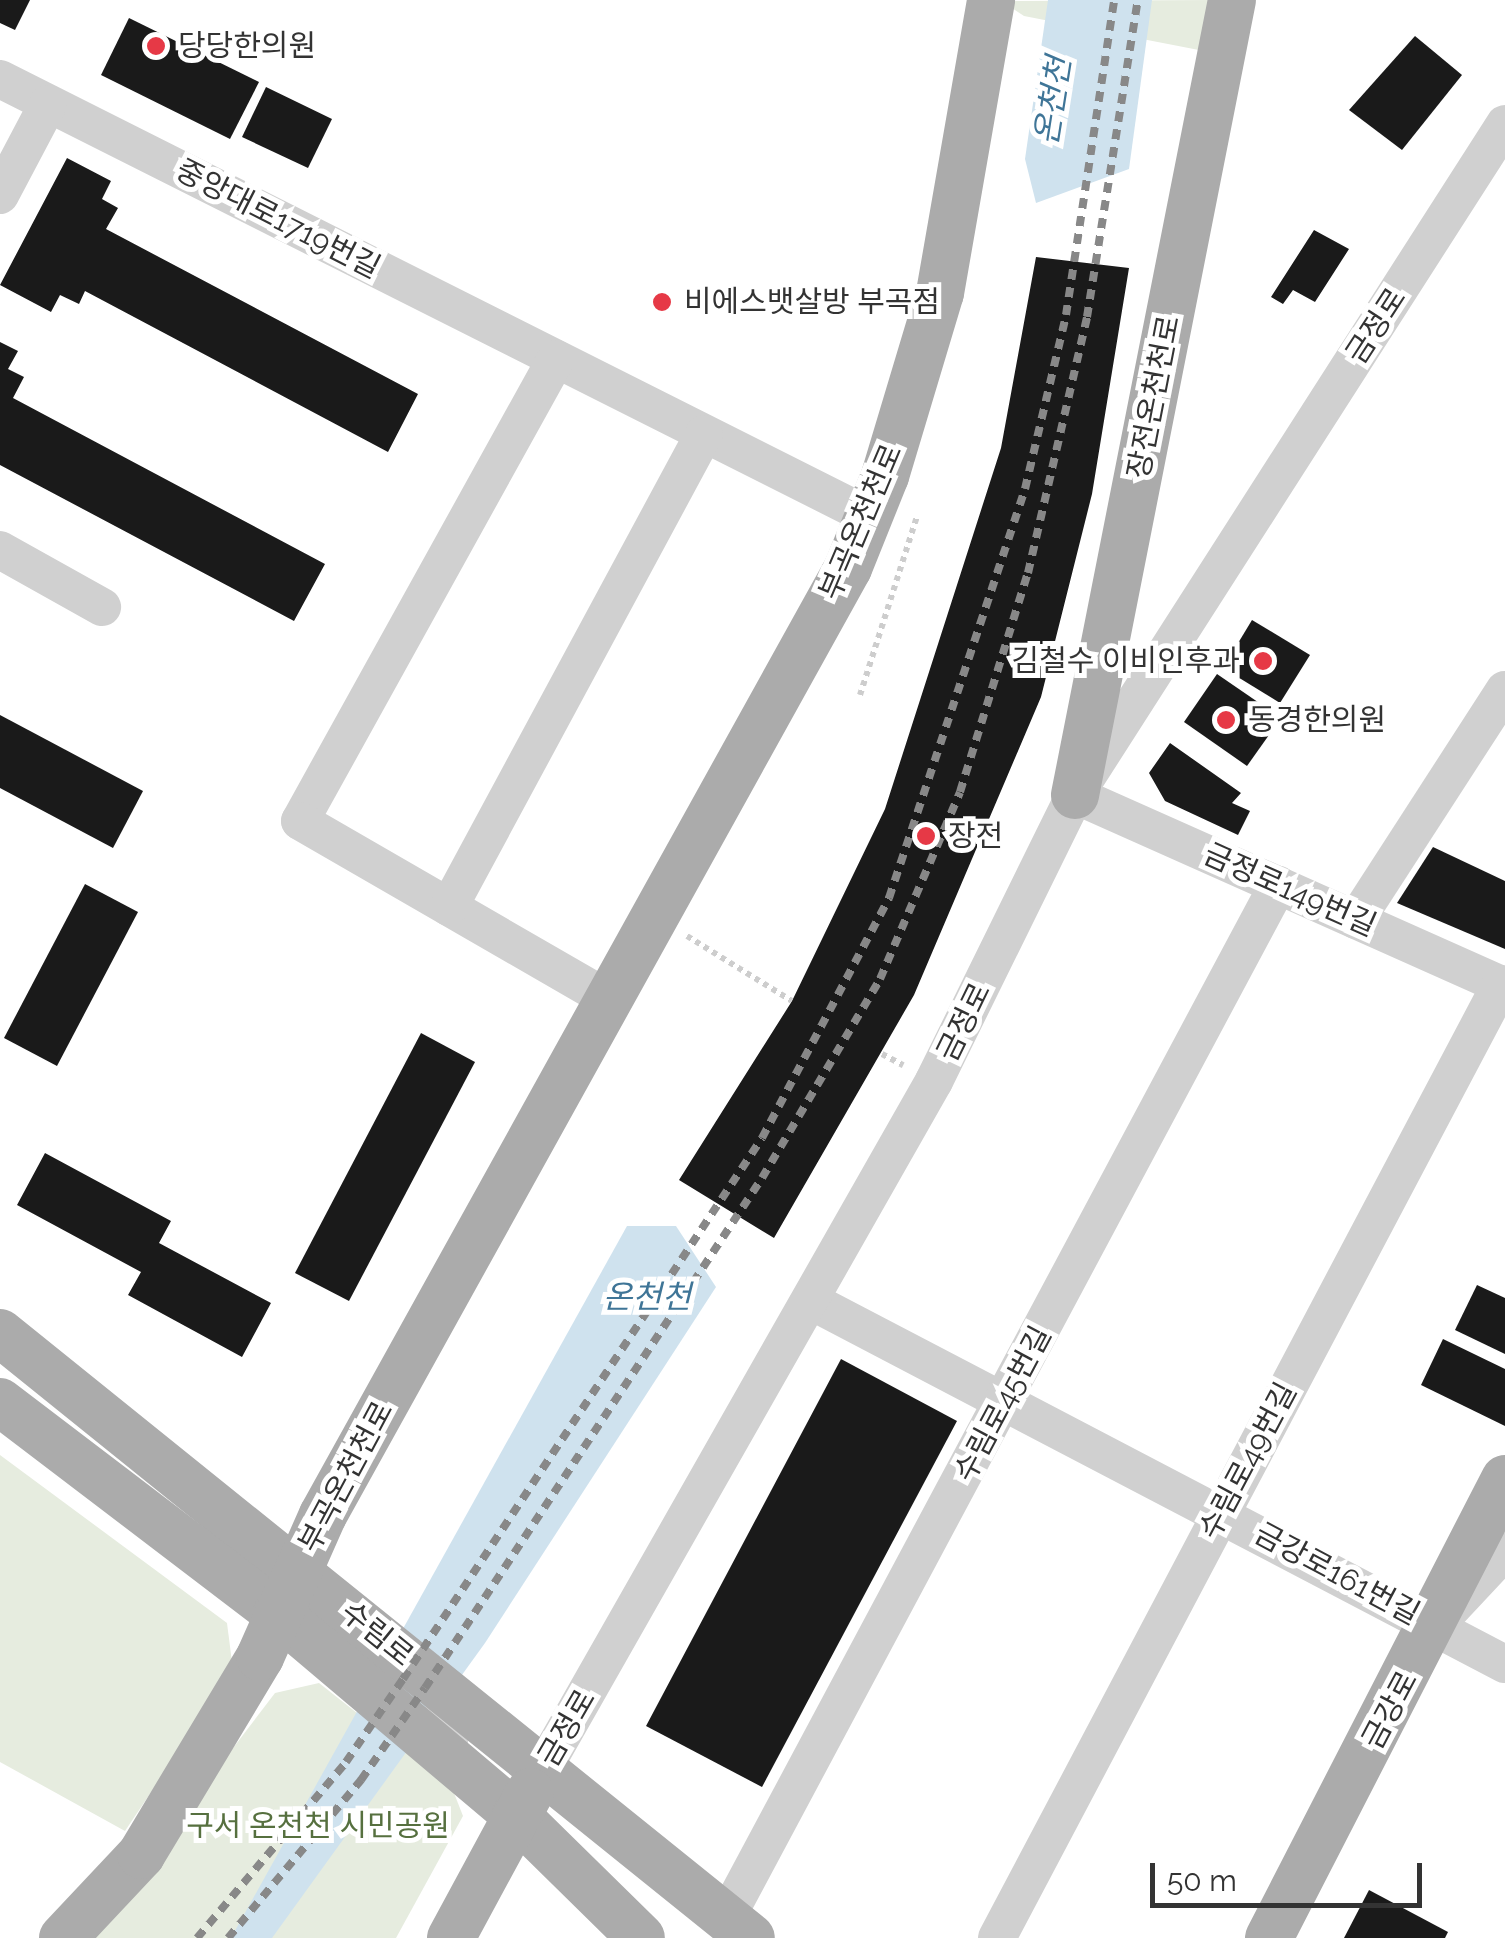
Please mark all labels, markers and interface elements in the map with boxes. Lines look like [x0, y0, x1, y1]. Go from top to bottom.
place label: 당당한의원 [178, 28, 316, 64]
marker: 당당한의원 [143, 33, 169, 59]
water label: 온천천 [1027, 54, 1079, 148]
street label: 중앙대로1719번길 [170, 152, 386, 286]
street label: 금정로 [1338, 281, 1414, 371]
place label: 비에스뱃살방 부곡점 [684, 284, 940, 320]
marker: 비에스뱃살방 부곡점 [649, 289, 675, 315]
street label: 장전온천천로 [1121, 312, 1187, 482]
street label: 부곡온천천로 [812, 439, 910, 605]
place label: 김철수 이비인후과 [1012, 643, 1240, 679]
marker: 김철수 이비인후과 [1250, 648, 1276, 674]
place label: 동경한의원 [1248, 702, 1386, 738]
marker: 동경한의원 [1213, 707, 1239, 733]
place label: 장전 [948, 818, 1003, 854]
marker: 장전 [913, 823, 939, 849]
street label: 금정로149번길 [1198, 836, 1382, 944]
street label: 금정로 [930, 977, 998, 1067]
water label: 온천천 [603, 1278, 691, 1316]
street label: 수림로45번길 [947, 1320, 1059, 1488]
street label: 수림로49번길 [1192, 1377, 1304, 1545]
street label: 부곡온천천로 [291, 1395, 401, 1559]
street label: 금강로161번길 [1248, 1515, 1426, 1633]
street label: 수림로 [333, 1594, 421, 1674]
street label: 금강로 [1355, 1665, 1425, 1755]
street label: 금정로 [531, 1683, 603, 1773]
park label: 구서 온천천 시민공원 [186, 1808, 450, 1844]
scale bar [1155, 1843, 1428, 1905]
text: 50 m [1167, 1863, 1237, 1898]

